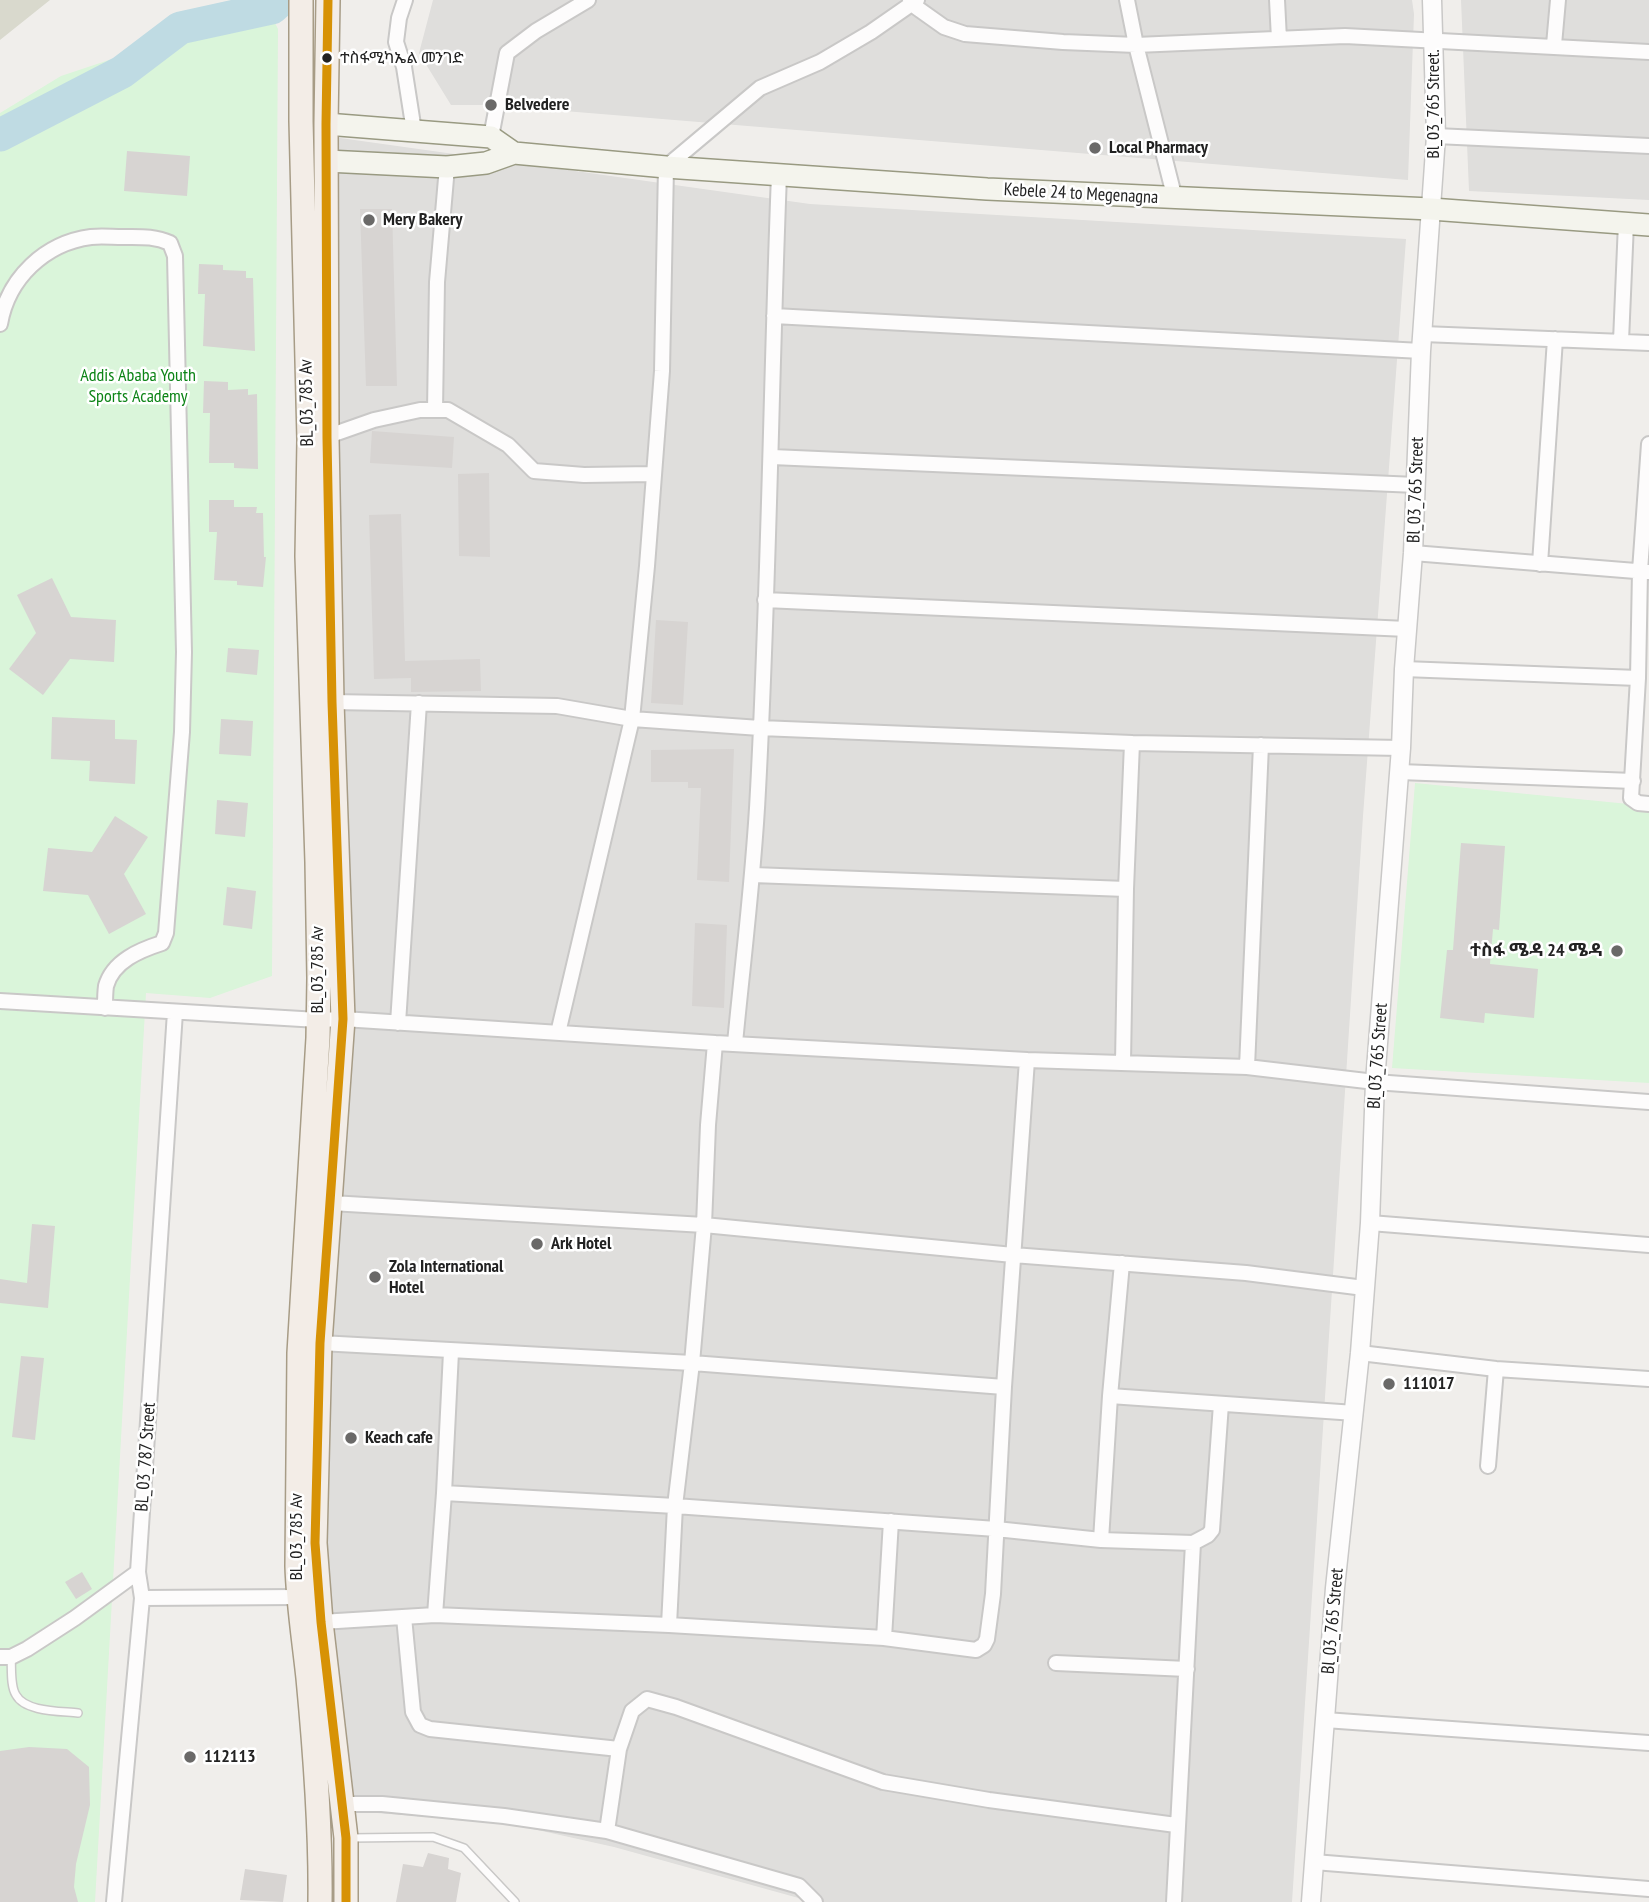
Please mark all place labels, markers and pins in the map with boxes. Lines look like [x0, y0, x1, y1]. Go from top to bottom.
place label: ተስፋሚካኤል መንገድ [340, 48, 464, 68]
marker: ተስፋሚካኤል መንገድ [320, 51, 334, 65]
place label: Belvedere [505, 94, 569, 116]
marker: Belvedere [483, 97, 499, 113]
place label: Local Pharmacy [1109, 137, 1208, 159]
marker: Local Pharmacy [1087, 140, 1103, 156]
place label: Mery Bakery [383, 209, 462, 231]
marker: Mery Bakery [361, 212, 377, 228]
place label: ተስፋ ሜዳ 24 ሜዳ [1470, 940, 1603, 962]
marker: ተስፋ ሜዳ 24 ሜዳ [1609, 943, 1625, 959]
place label: Ark Hotel [551, 1233, 611, 1255]
marker: Ark Hotel [529, 1236, 545, 1252]
place label: Zola International Hotel [389, 1256, 503, 1298]
marker: Zola International Hotel [367, 1269, 383, 1285]
place label: 111017 [1403, 1373, 1455, 1395]
marker: 111017 [1381, 1376, 1397, 1392]
place label: Keach cafe [365, 1427, 433, 1449]
marker: Keach cafe [343, 1430, 359, 1446]
place label: 112113 [204, 1746, 256, 1768]
marker: 112113 [182, 1749, 198, 1765]

